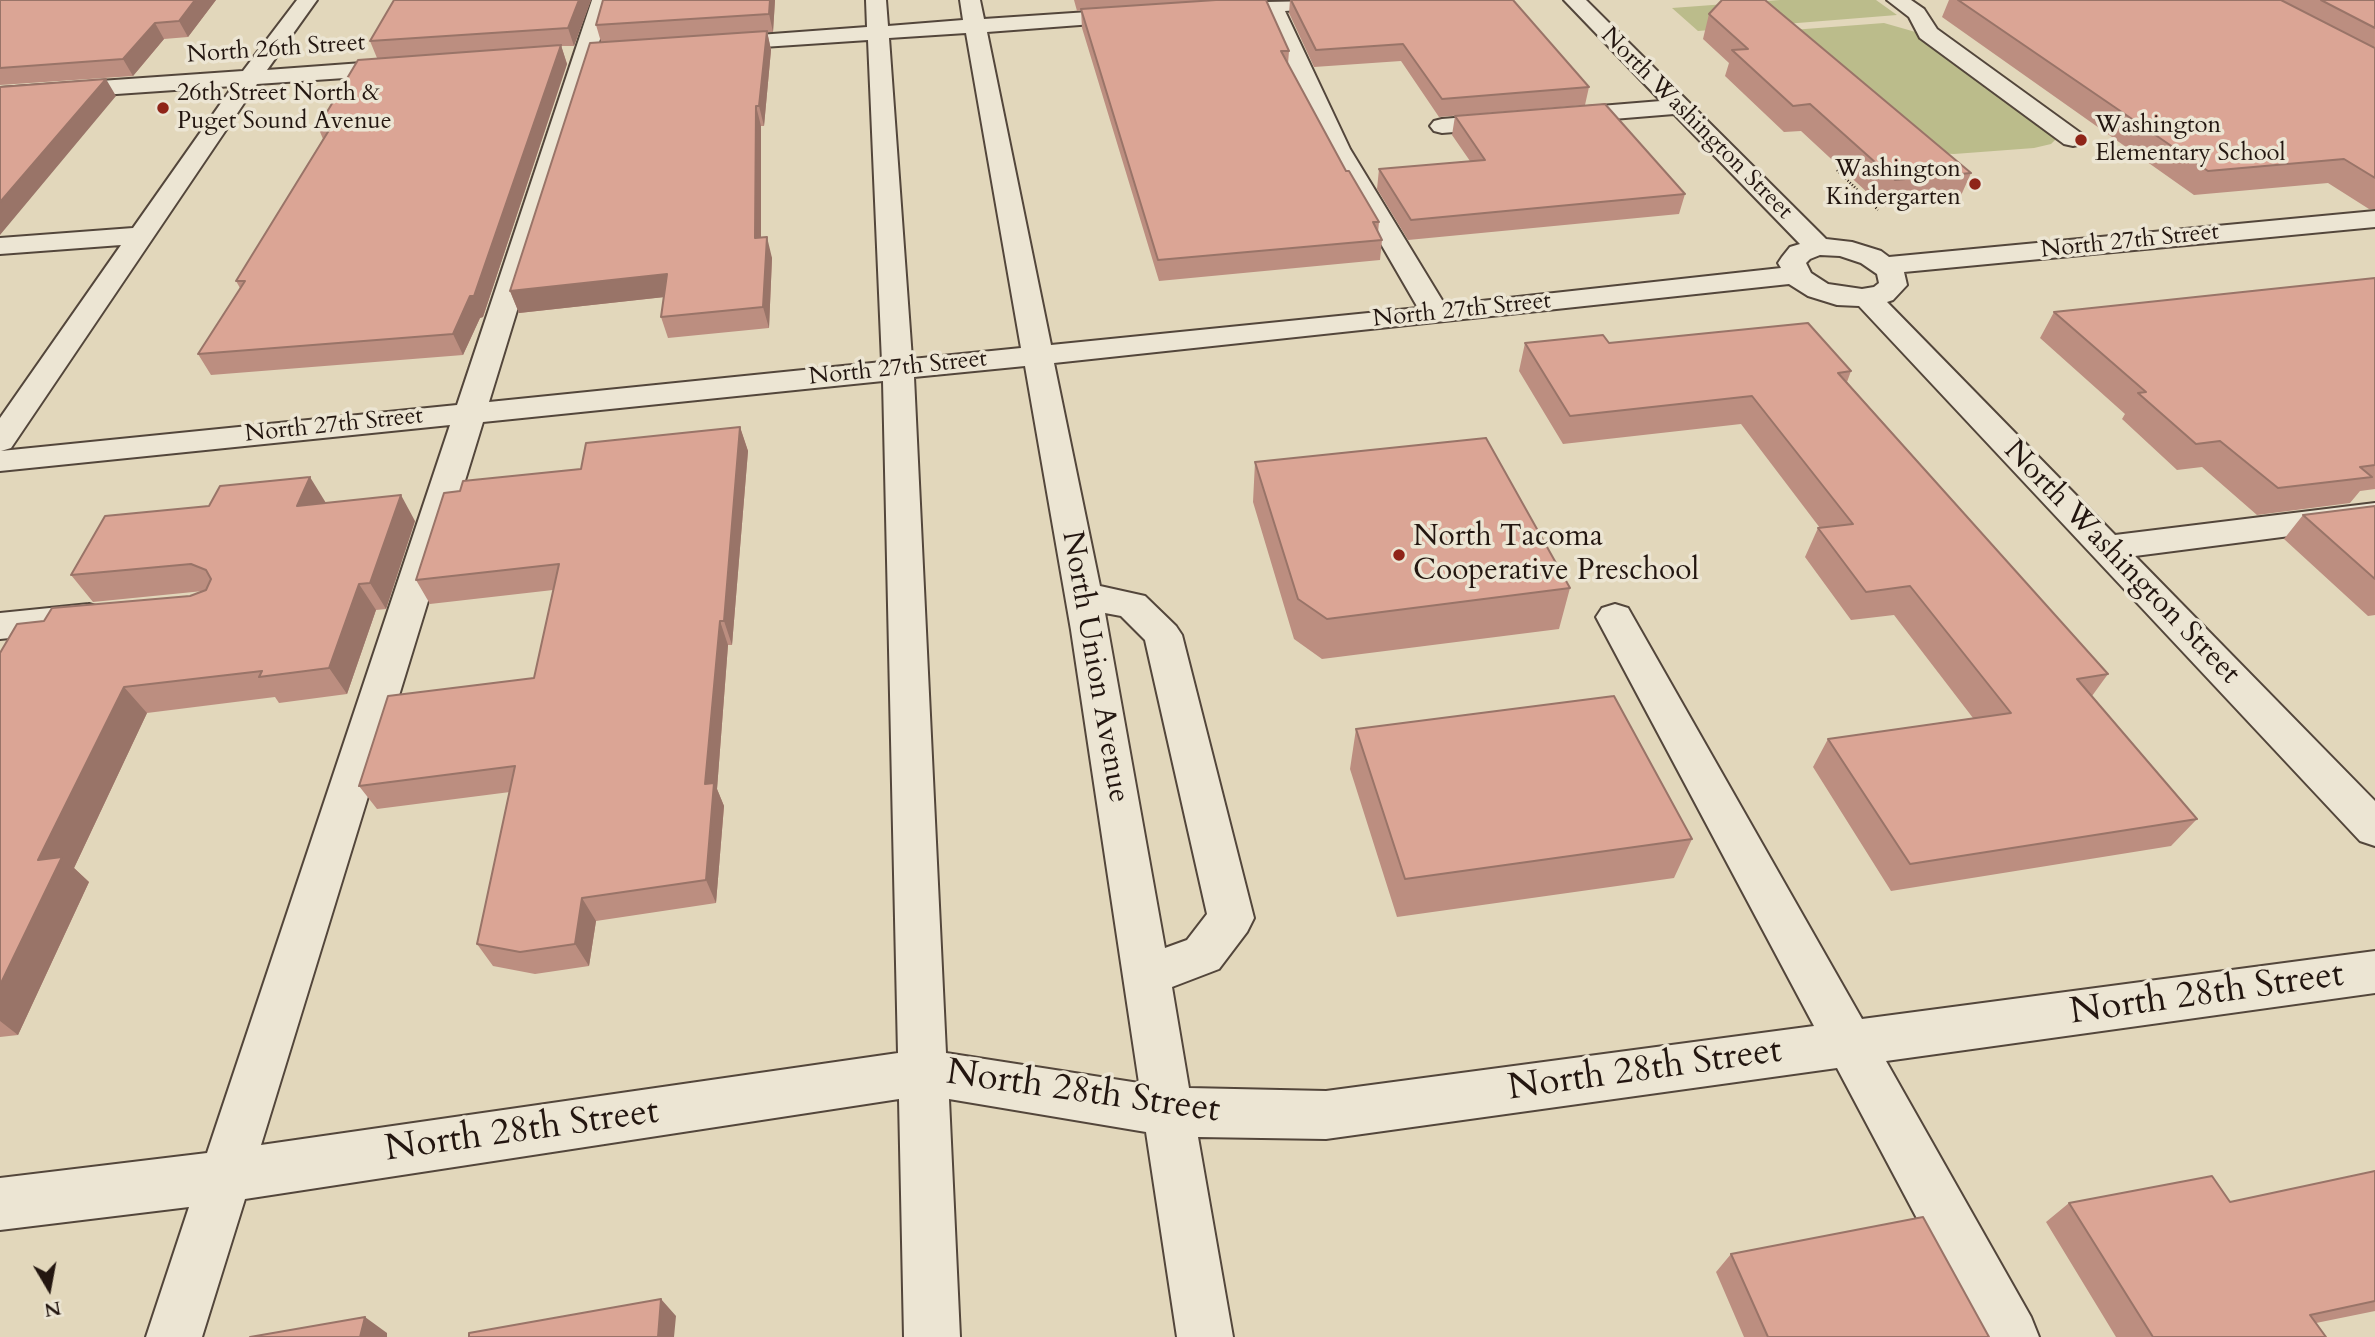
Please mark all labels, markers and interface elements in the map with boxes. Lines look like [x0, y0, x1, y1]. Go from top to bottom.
street label: North Washington Street [1594, 22, 1798, 226]
street label: North 26th Street [186, 29, 366, 71]
place label: 26th Street North & Puget Sound Avenue [177, 80, 392, 136]
marker: 26th Street North & Puget Sound Avenue [155, 100, 171, 116]
place label: Washington Elementary School [2095, 112, 2286, 168]
marker: Washington Elementary School [2073, 132, 2089, 148]
place label: Washington Kindergarten [1826, 156, 1961, 212]
marker: Washington Kindergarten [1967, 176, 1983, 192]
street label: North 27th Street [2040, 218, 2220, 266]
street label: North 27th Street [1372, 287, 1552, 335]
street label: North 27th Street [808, 345, 988, 393]
street label: North 27th Street [244, 402, 424, 450]
street label: North Washington Street [1995, 434, 2247, 692]
place label: North Tacoma Cooperative Preschool [1413, 520, 1699, 590]
street label: North Union Avenue [1052, 528, 1136, 806]
marker: North Tacoma Cooperative Preschool [1391, 547, 1407, 563]
street label: North 28th Street [2067, 954, 2347, 1036]
street label: North 28th Street [1505, 1030, 1785, 1112]
street label: North 28th Street [943, 1052, 1223, 1134]
street label: North 28th Street [382, 1091, 662, 1173]
north arrow [14, 1253, 84, 1323]
text: N [42, 1294, 63, 1323]

